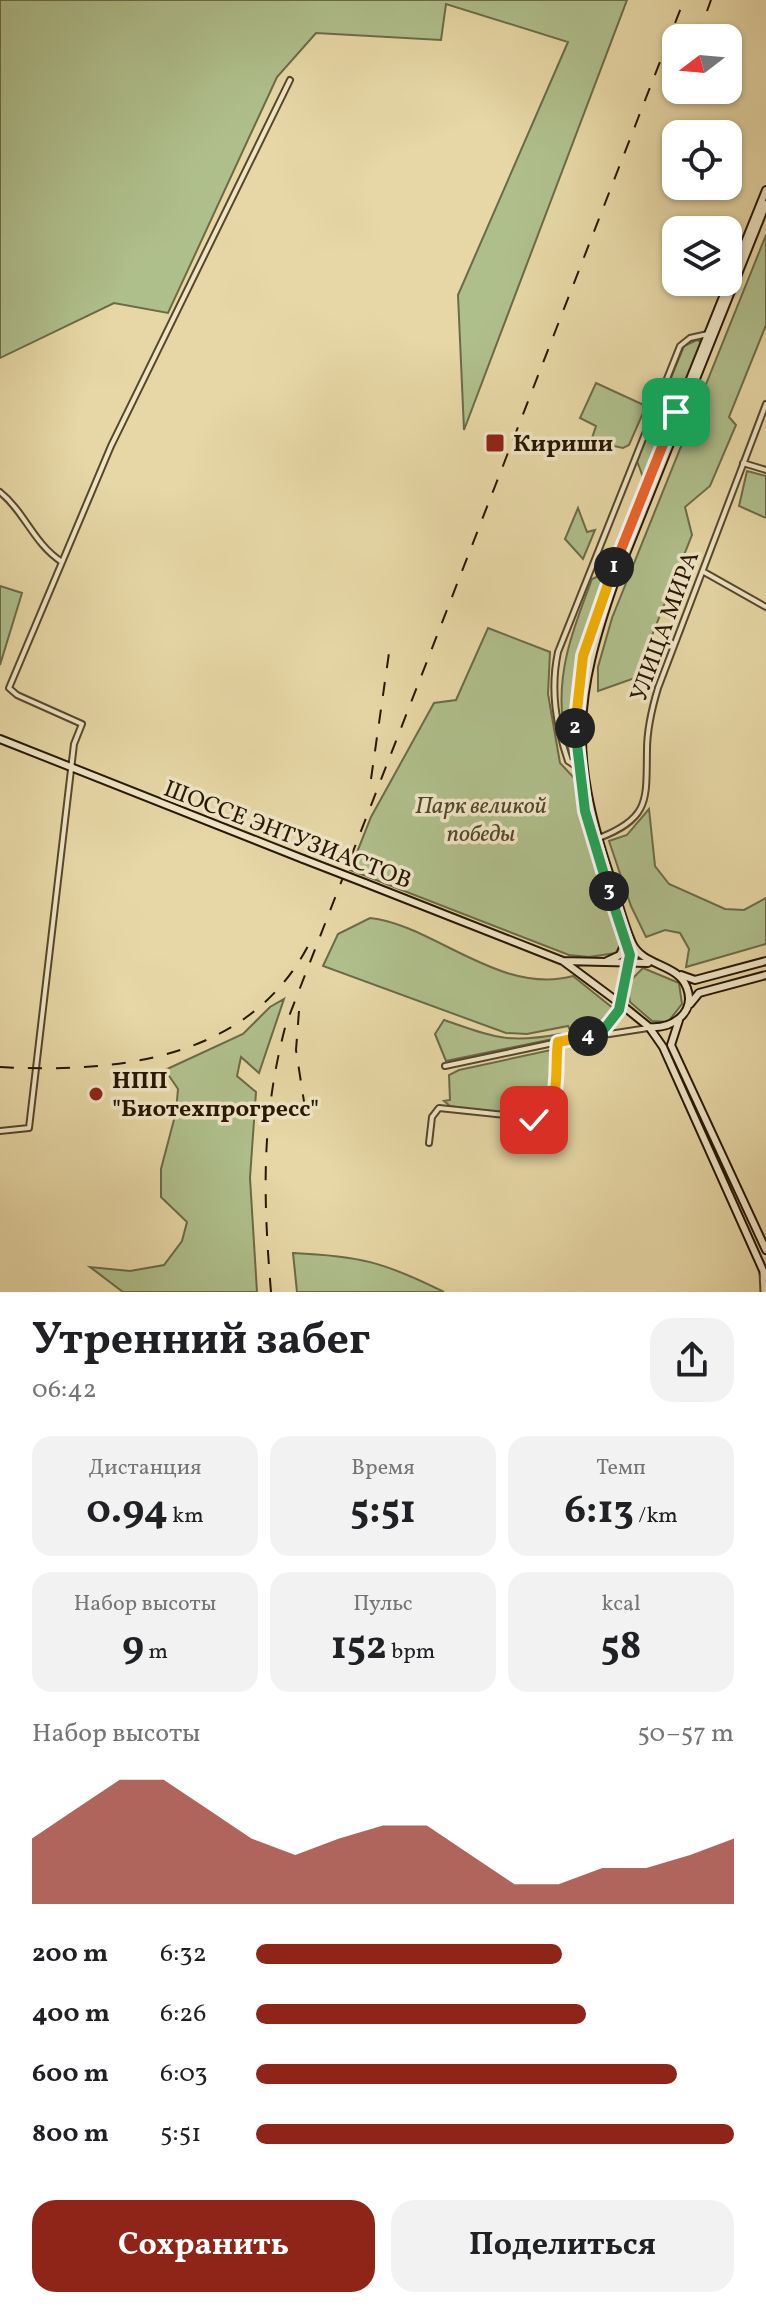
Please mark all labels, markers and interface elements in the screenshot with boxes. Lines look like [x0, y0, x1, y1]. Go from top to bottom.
north arrow [662, 24, 742, 104]
map controls [662, 24, 742, 296]
button: locate [662, 120, 742, 200]
button: layers [662, 216, 742, 296]
pin [642, 378, 710, 446]
icon: arrive [654, 390, 698, 434]
place label: Кириши [513, 428, 613, 462]
marker: Кириши [484, 432, 506, 454]
pin: 1 [594, 547, 634, 587]
street label: УЛИЦА МИРА [623, 547, 709, 707]
text: 1 [610, 551, 618, 582]
pin: 2 [555, 708, 595, 748]
text: 2 [569, 712, 581, 743]
street label: ШОССЕ ЭНТУЗИАСТОВ [158, 773, 416, 899]
park label: Парк великой победы [415, 790, 547, 852]
pin: 3 [589, 871, 629, 911]
text: 3 [603, 875, 615, 906]
pin: 4 [568, 1016, 608, 1056]
text: 4 [581, 1020, 595, 1051]
place label: НПП "Биотехпрогресс" [112, 1065, 319, 1127]
marker: НПП "Биотехпрогресс" [87, 1085, 105, 1103]
pin [500, 1086, 568, 1154]
icon: check [512, 1098, 556, 1142]
text: Утренний забег [32, 1311, 370, 1372]
button: share [650, 1318, 734, 1402]
text: 06:42 [32, 1372, 97, 1408]
text: Дистанция [88, 1453, 202, 1484]
text: Время [351, 1453, 415, 1484]
text: Темп [596, 1453, 646, 1484]
text: 0.94 [86, 1484, 168, 1540]
text: 5:51 [350, 1484, 416, 1540]
text: 6:13 [564, 1484, 634, 1540]
text: km [168, 1501, 204, 1532]
text: /km [634, 1501, 678, 1532]
text: Набор высоты [74, 1589, 216, 1620]
text: Пульс [353, 1589, 413, 1620]
text: kcal [601, 1589, 641, 1620]
text: 9 [122, 1620, 144, 1676]
text: 152 [331, 1620, 387, 1676]
text: 58 [600, 1620, 642, 1676]
text: m [144, 1637, 168, 1668]
text: bpm [387, 1637, 435, 1668]
text: Набор высоты [32, 1716, 200, 1752]
text: 50–57 m [638, 1716, 734, 1752]
text: 200 m [32, 1936, 108, 1972]
text: 6:32 [160, 1936, 207, 1972]
text: 400 m [32, 1996, 110, 2032]
text: 6:26 [160, 1996, 206, 2032]
text: 600 m [32, 2056, 109, 2092]
text: 6:03 [160, 2056, 208, 2092]
text: 800 m [32, 2116, 109, 2152]
text: 5:51 [160, 2116, 201, 2152]
button: Сохранить [32, 2200, 375, 2292]
button: Поделиться [391, 2200, 734, 2292]

